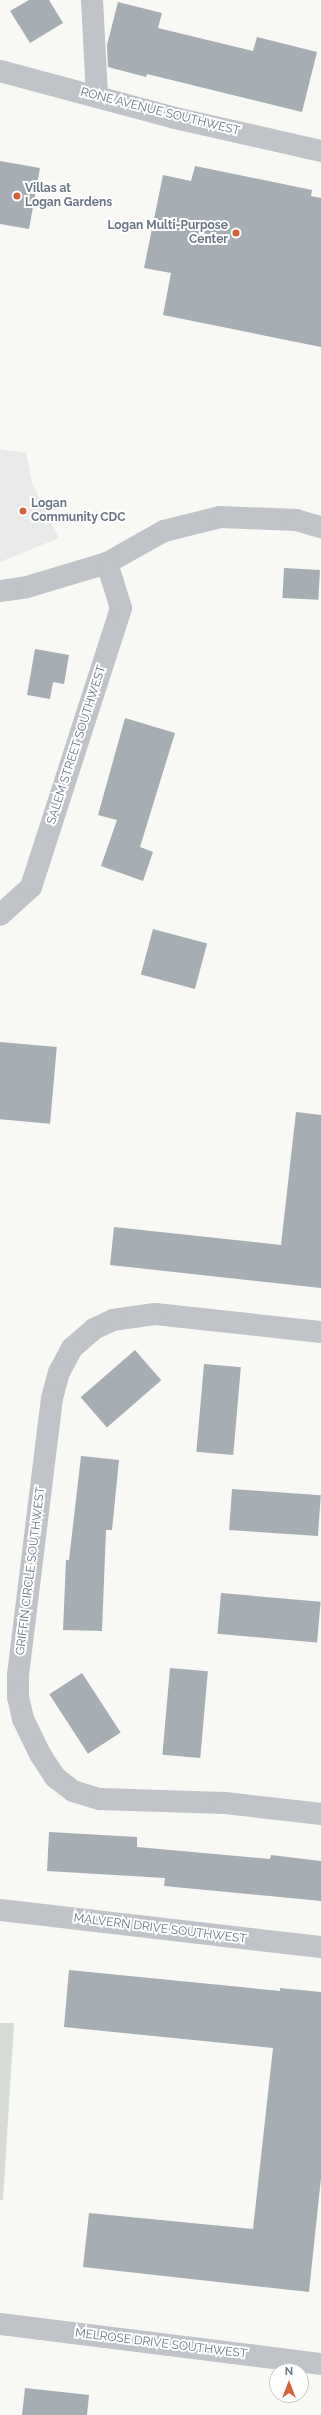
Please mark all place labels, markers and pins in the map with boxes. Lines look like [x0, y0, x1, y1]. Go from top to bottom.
place label: Villas at Logan Gardens [25, 182, 112, 210]
marker: Villas at Logan Gardens [12, 191, 22, 201]
place label: Logan Multi-Purpose Center [107, 219, 228, 247]
marker: Logan Multi-Purpose Center [231, 228, 241, 238]
place label: Logan Community CDC [31, 497, 126, 525]
marker: Logan Community CDC [18, 506, 28, 516]

